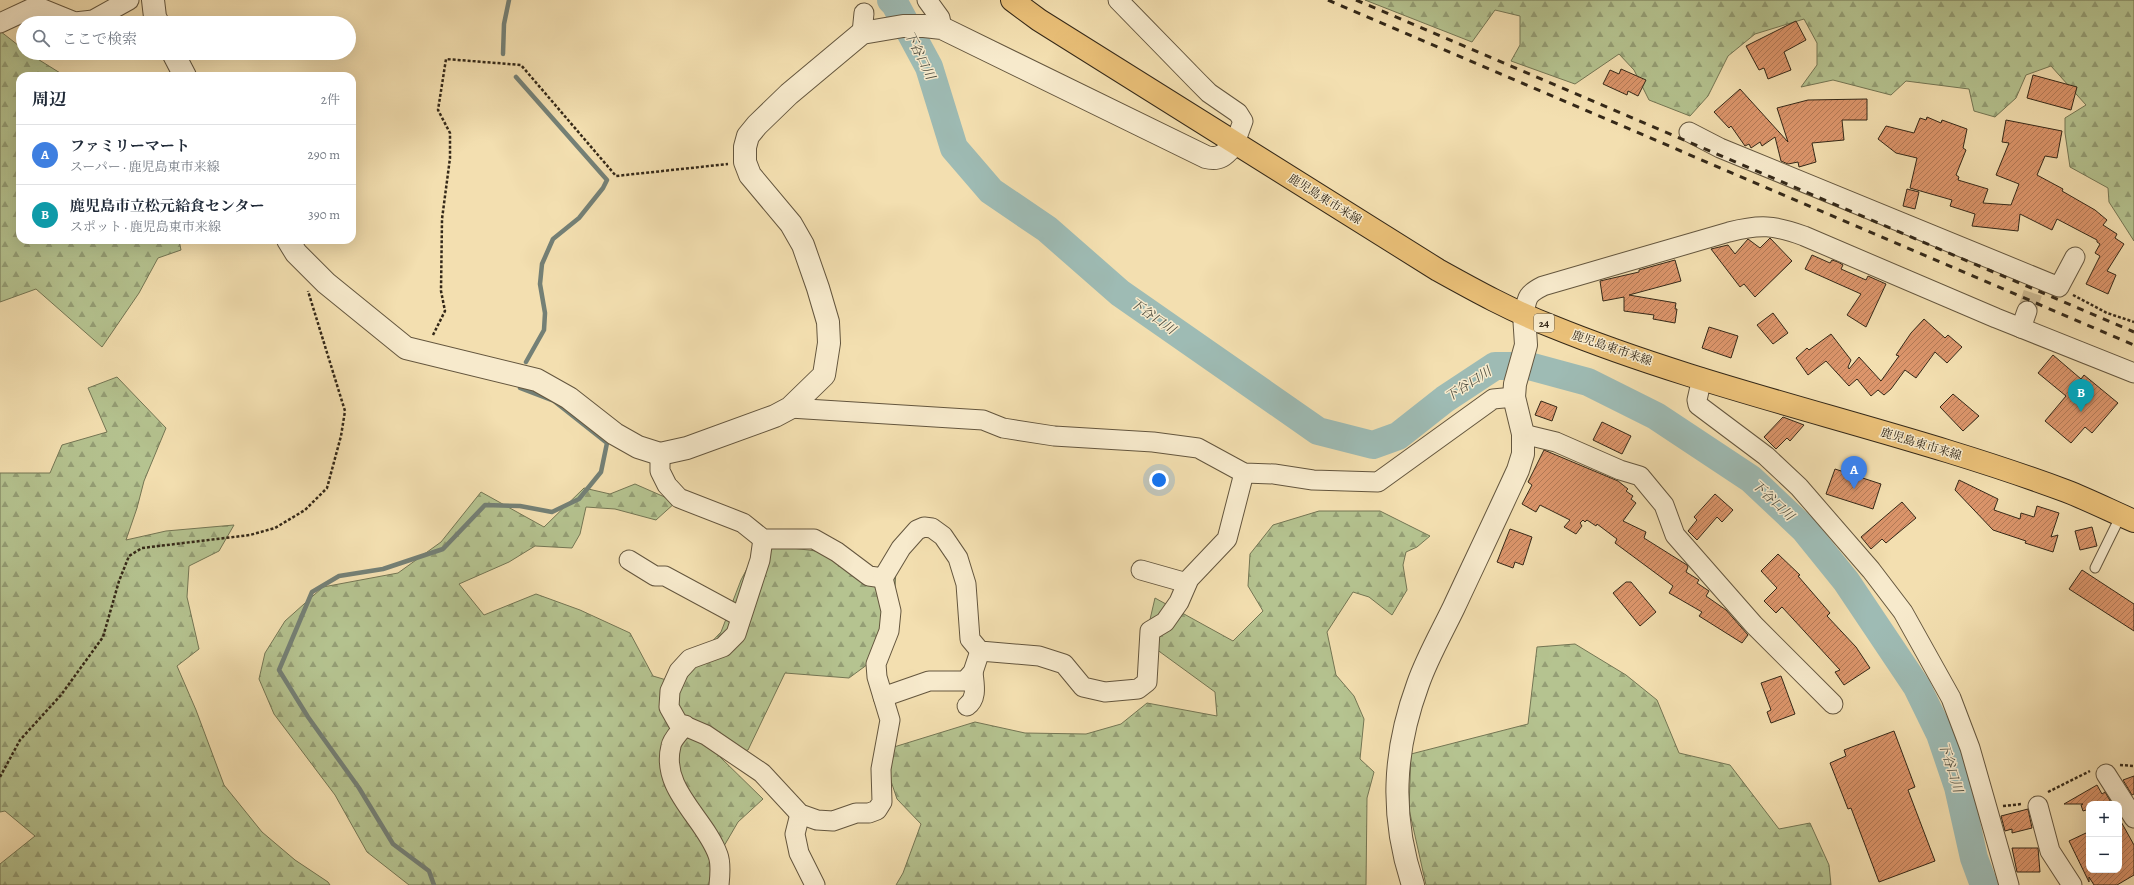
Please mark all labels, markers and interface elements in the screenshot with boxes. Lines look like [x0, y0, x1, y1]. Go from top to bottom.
search box [16, 16, 356, 60]
icon: search [30, 27, 52, 49]
water label: 下谷口川 [901, 28, 940, 84]
text: ここで検索 [62, 29, 137, 49]
text: 周辺 [32, 88, 66, 111]
text: 2件 [321, 91, 340, 108]
text: ファミリーマート [70, 136, 190, 156]
text: A [41, 146, 49, 163]
text: 290 m [308, 146, 340, 163]
text: スーパー · 鹿児島東市来線 [70, 158, 219, 175]
street label: 鹿児島東市来線 [1285, 170, 1365, 228]
text: 鹿児島市立松元給食センター [70, 196, 264, 216]
text: B [41, 206, 49, 223]
text: 390 m [308, 206, 340, 223]
text: スポット · 鹿児島東市来線 [70, 218, 221, 235]
water label: 下谷口川 [1127, 294, 1181, 339]
road number: 24 [1534, 314, 1554, 332]
street label: 鹿児島東市来線 [1570, 327, 1654, 369]
water label: 下谷口川 [1442, 362, 1496, 405]
pin: B [2068, 379, 2094, 412]
street label: 鹿児島東市来線 [1878, 424, 1964, 464]
pin: A [1841, 456, 1867, 489]
your location [1149, 470, 1169, 490]
water label: 下谷口川 [1748, 476, 1799, 525]
water label: 下谷口川 [1935, 740, 1967, 796]
map controls [2086, 801, 2122, 873]
button: + [2086, 801, 2122, 837]
button: − [2086, 837, 2122, 873]

